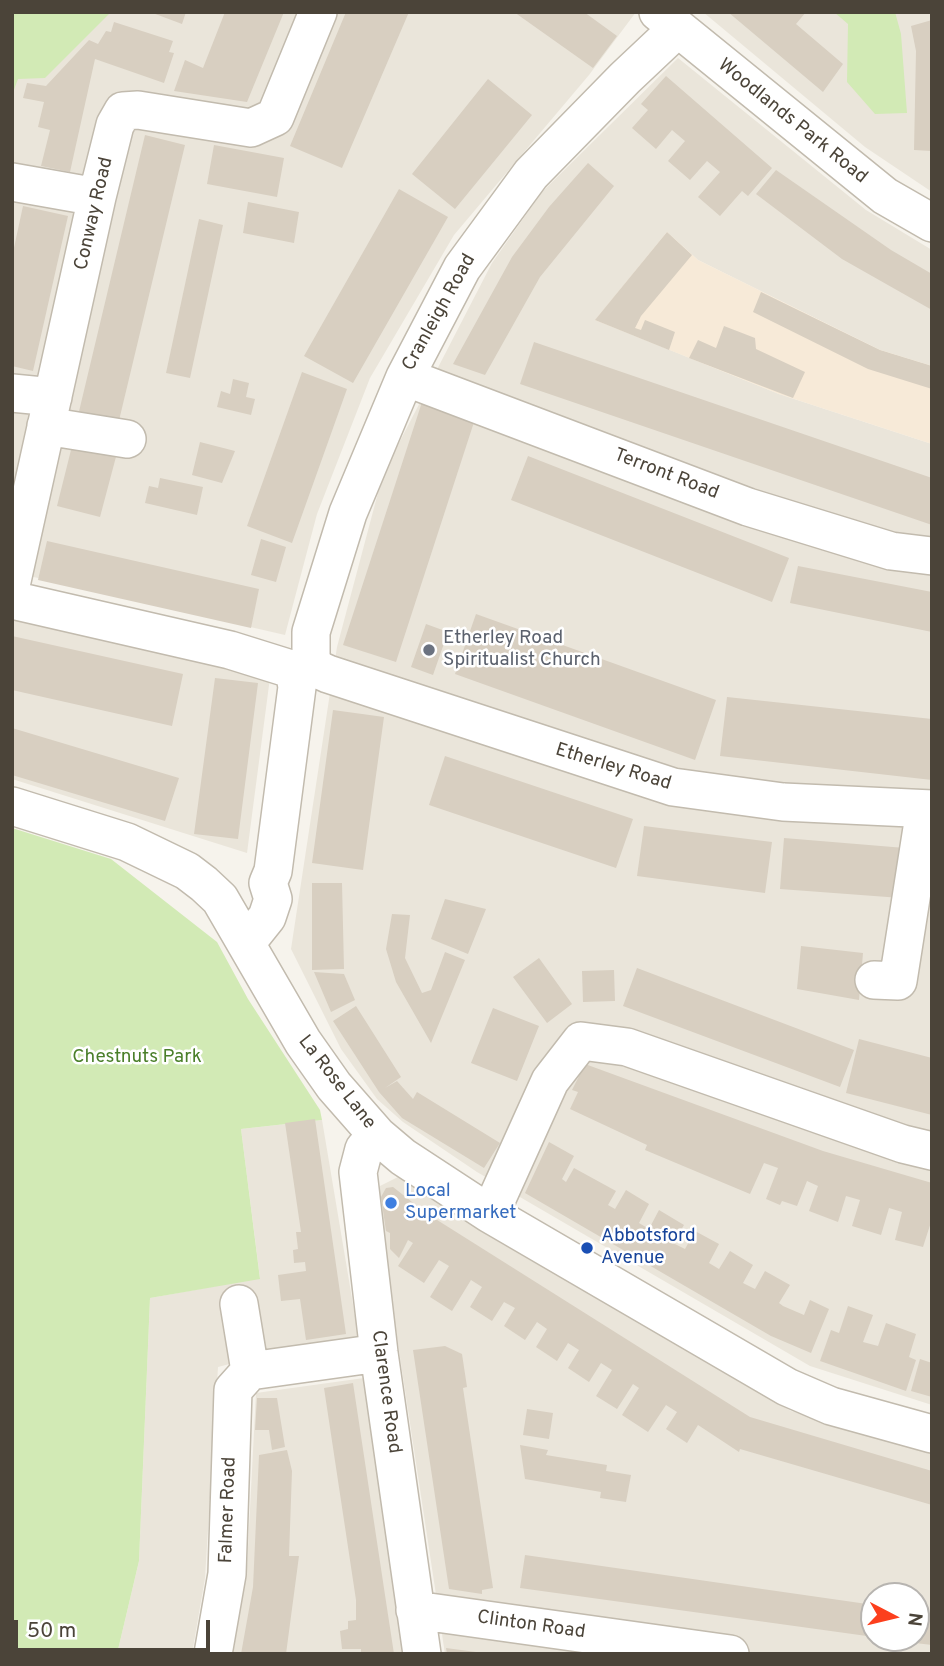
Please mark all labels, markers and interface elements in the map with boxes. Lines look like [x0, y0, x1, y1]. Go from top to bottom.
street label: Woodlands Park Road [713, 55, 871, 189]
street label: Conway Road [71, 155, 119, 273]
street label: Cranleigh Road [398, 251, 482, 375]
street label: Terront Road [610, 445, 722, 505]
place label: Etherley Road Spiritualist Church [443, 628, 601, 672]
marker: Etherley Road Spiritualist Church [421, 642, 437, 658]
street label: Etherley Road [552, 740, 674, 796]
street label: La Rose Lane [292, 1031, 380, 1135]
park label: Chestnuts Park [72, 1047, 202, 1069]
place label: Local Supermarket [405, 1181, 516, 1225]
marker: Local Supermarket [383, 1195, 399, 1211]
place label: Abbotsford Avenue [601, 1226, 696, 1270]
marker: Abbotsford Avenue [579, 1240, 595, 1256]
street label: Clarence Road [365, 1329, 405, 1455]
street label: Falmer Road [216, 1456, 242, 1564]
north arrow [860, 1582, 930, 1652]
scale bar [18, 1606, 214, 1650]
street label: Clinton Road [475, 1607, 587, 1645]
text: N [901, 1611, 927, 1628]
text: 50 m [27, 1618, 76, 1645]

